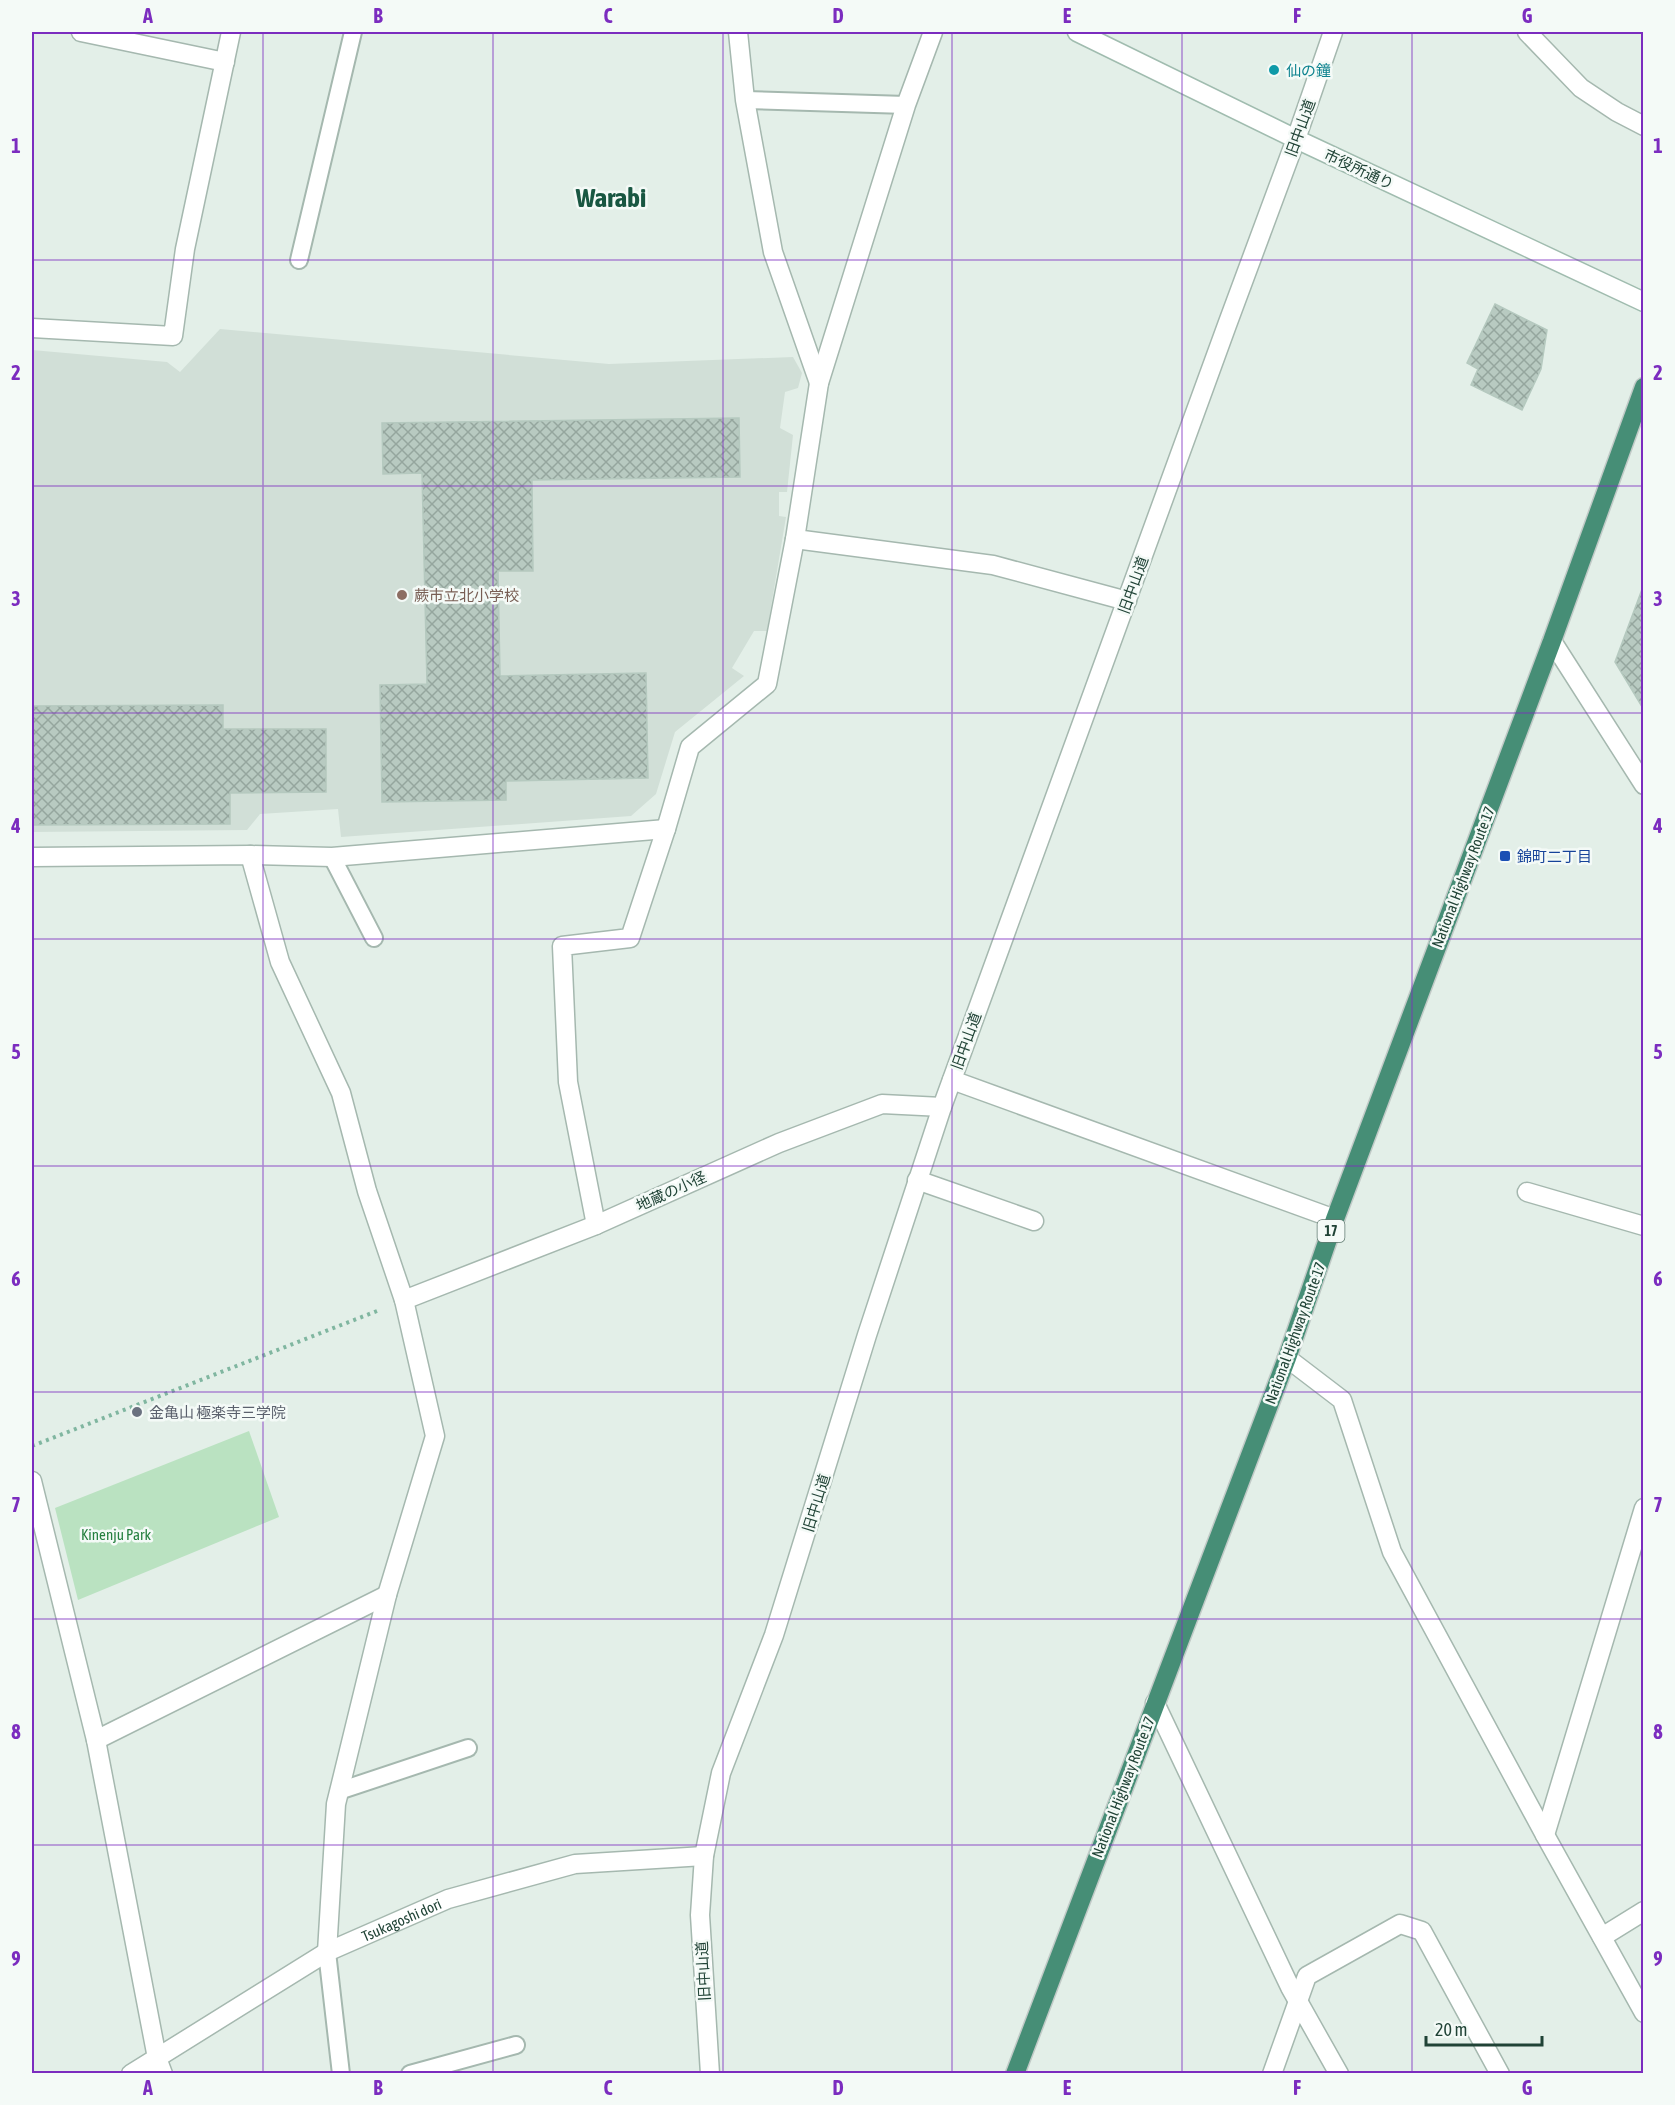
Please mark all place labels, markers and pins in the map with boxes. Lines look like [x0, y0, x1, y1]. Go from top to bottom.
place label: 仙の鐘 [1286, 62, 1331, 79]
marker: 仙の鐘 [1267, 63, 1281, 77]
place label: 蕨市立北小学校 [414, 587, 519, 604]
marker: 蕨市立北小学校 [395, 588, 409, 602]
place label: 錦町二丁目 [1517, 848, 1592, 865]
marker: 錦町二丁目 [1498, 849, 1512, 863]
place label: 金亀山 極楽寺三学院 [149, 1404, 286, 1421]
marker: 金亀山 極楽寺三学院 [130, 1405, 144, 1419]

